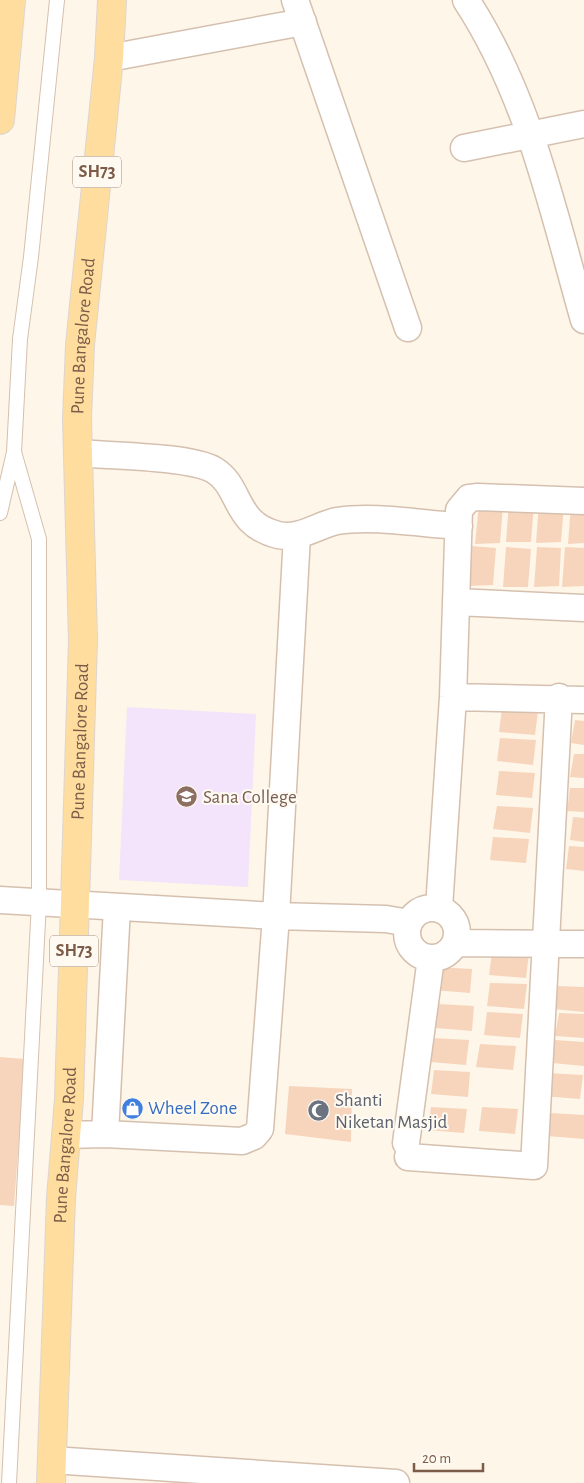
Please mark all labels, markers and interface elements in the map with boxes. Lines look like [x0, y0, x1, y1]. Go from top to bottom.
road number: SH73 [73, 156, 121, 188]
street label: Pune Bangalore Road [68, 257, 98, 415]
street label: Pune Bangalore Road [68, 663, 92, 820]
school or university icon: Sana College [175, 785, 199, 809]
place label: Sana College [203, 788, 297, 807]
road number: SH73 [50, 936, 98, 966]
street label: Pune Bangalore Road [51, 1067, 79, 1224]
place label: Shanti Niketan Masjid [335, 1091, 448, 1132]
shop icon: Wheel Zone [120, 1096, 144, 1120]
place label: Wheel Zone [148, 1099, 237, 1118]
mosque icon: Shanti Niketan Masjid [307, 1099, 331, 1123]
scale bar [414, 1440, 483, 1472]
text: 20 m [422, 1451, 451, 1466]

